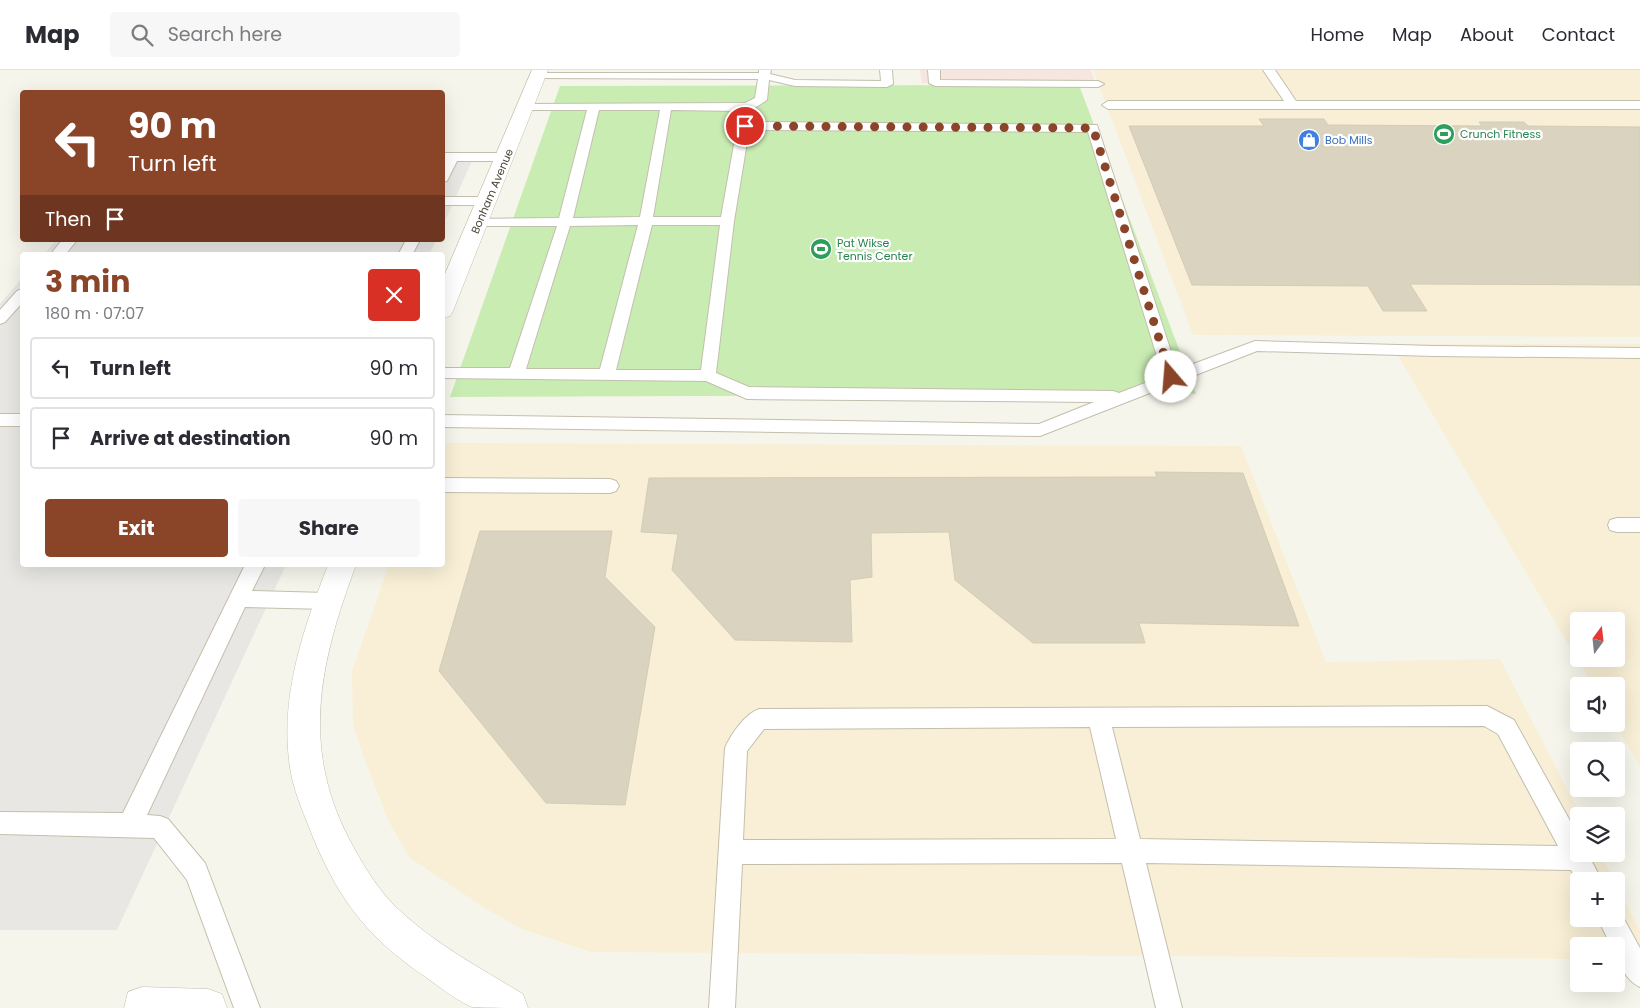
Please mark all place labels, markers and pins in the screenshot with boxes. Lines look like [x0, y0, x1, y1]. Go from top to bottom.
pin [724, 105, 766, 147]
sports icon: Crunch Fitness [1432, 122, 1456, 146]
place label: Crunch Fitness [1460, 126, 1541, 142]
shop icon: Bob Mills [1297, 128, 1321, 152]
place label: Bob Mills [1325, 132, 1373, 148]
place label: Pat Wikse Tennis Center [837, 235, 913, 264]
sports icon: Pat Wikse Tennis Center [809, 237, 833, 261]

